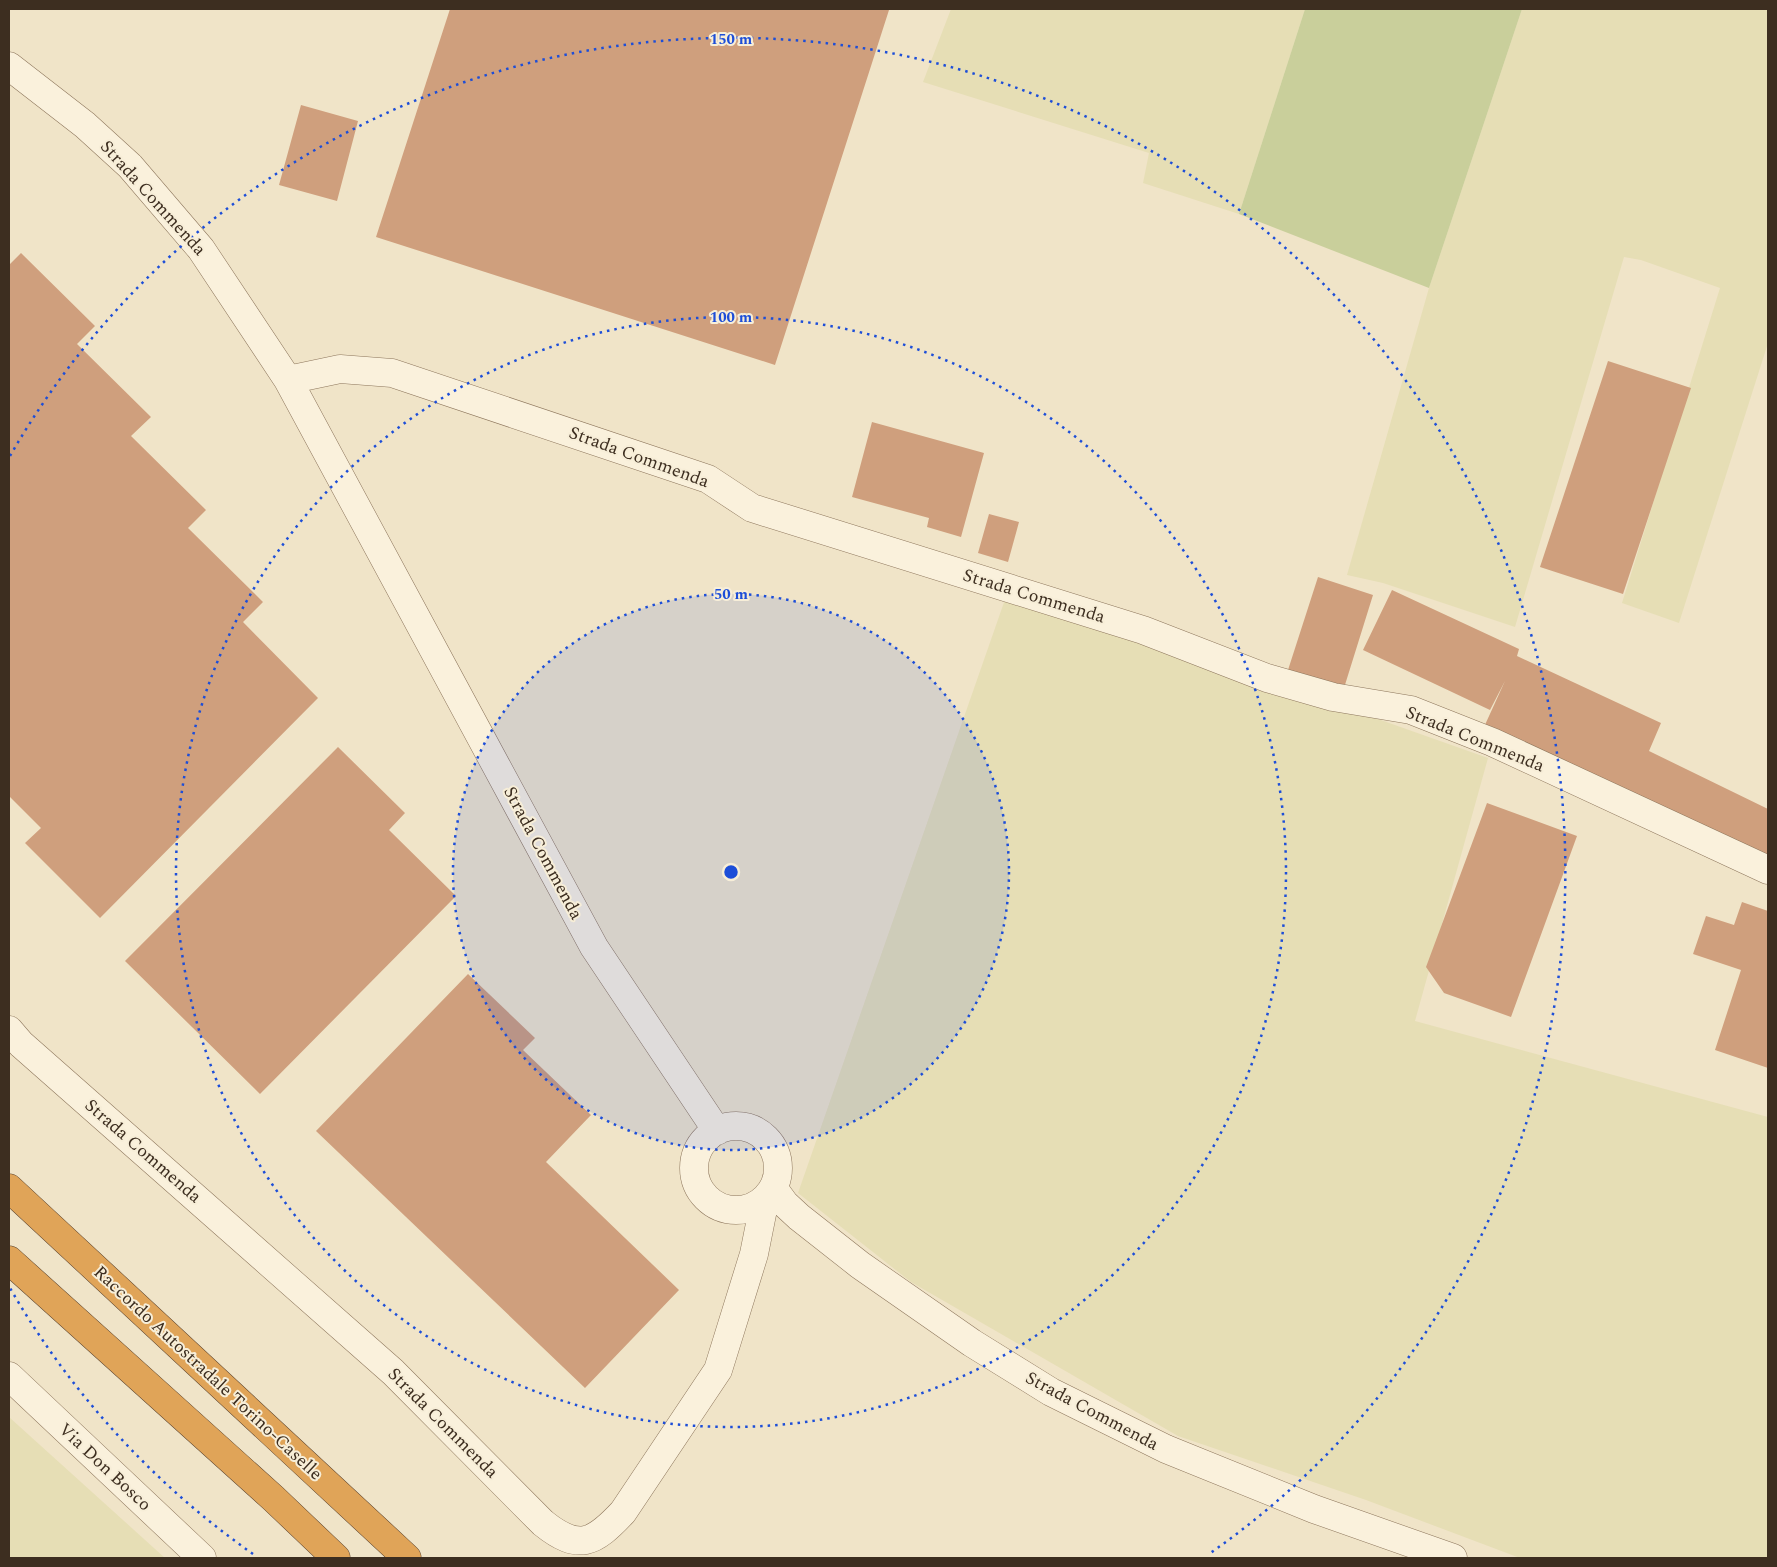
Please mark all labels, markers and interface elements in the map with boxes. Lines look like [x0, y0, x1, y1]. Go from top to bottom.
text: 150 m [710, 28, 753, 51]
street label: Strada Commenda [94, 134, 213, 262]
text: 100 m [710, 306, 753, 329]
street label: Strada Commenda [565, 419, 713, 495]
street label: Strada Commenda [959, 562, 1109, 631]
text: 50 m [714, 583, 749, 606]
street label: Strada Commenda [1402, 699, 1549, 779]
street label: Strada Commenda [496, 782, 590, 925]
centre of rings [722, 863, 740, 881]
street label: Strada Commenda [78, 1092, 208, 1210]
street label: Raccordo Autostradale Torino-Caselle [87, 1259, 329, 1487]
street label: Strada Commenda [381, 1361, 505, 1485]
street label: Strada Commenda [1021, 1364, 1164, 1458]
street label: Via Don Bosco [52, 1417, 158, 1517]

